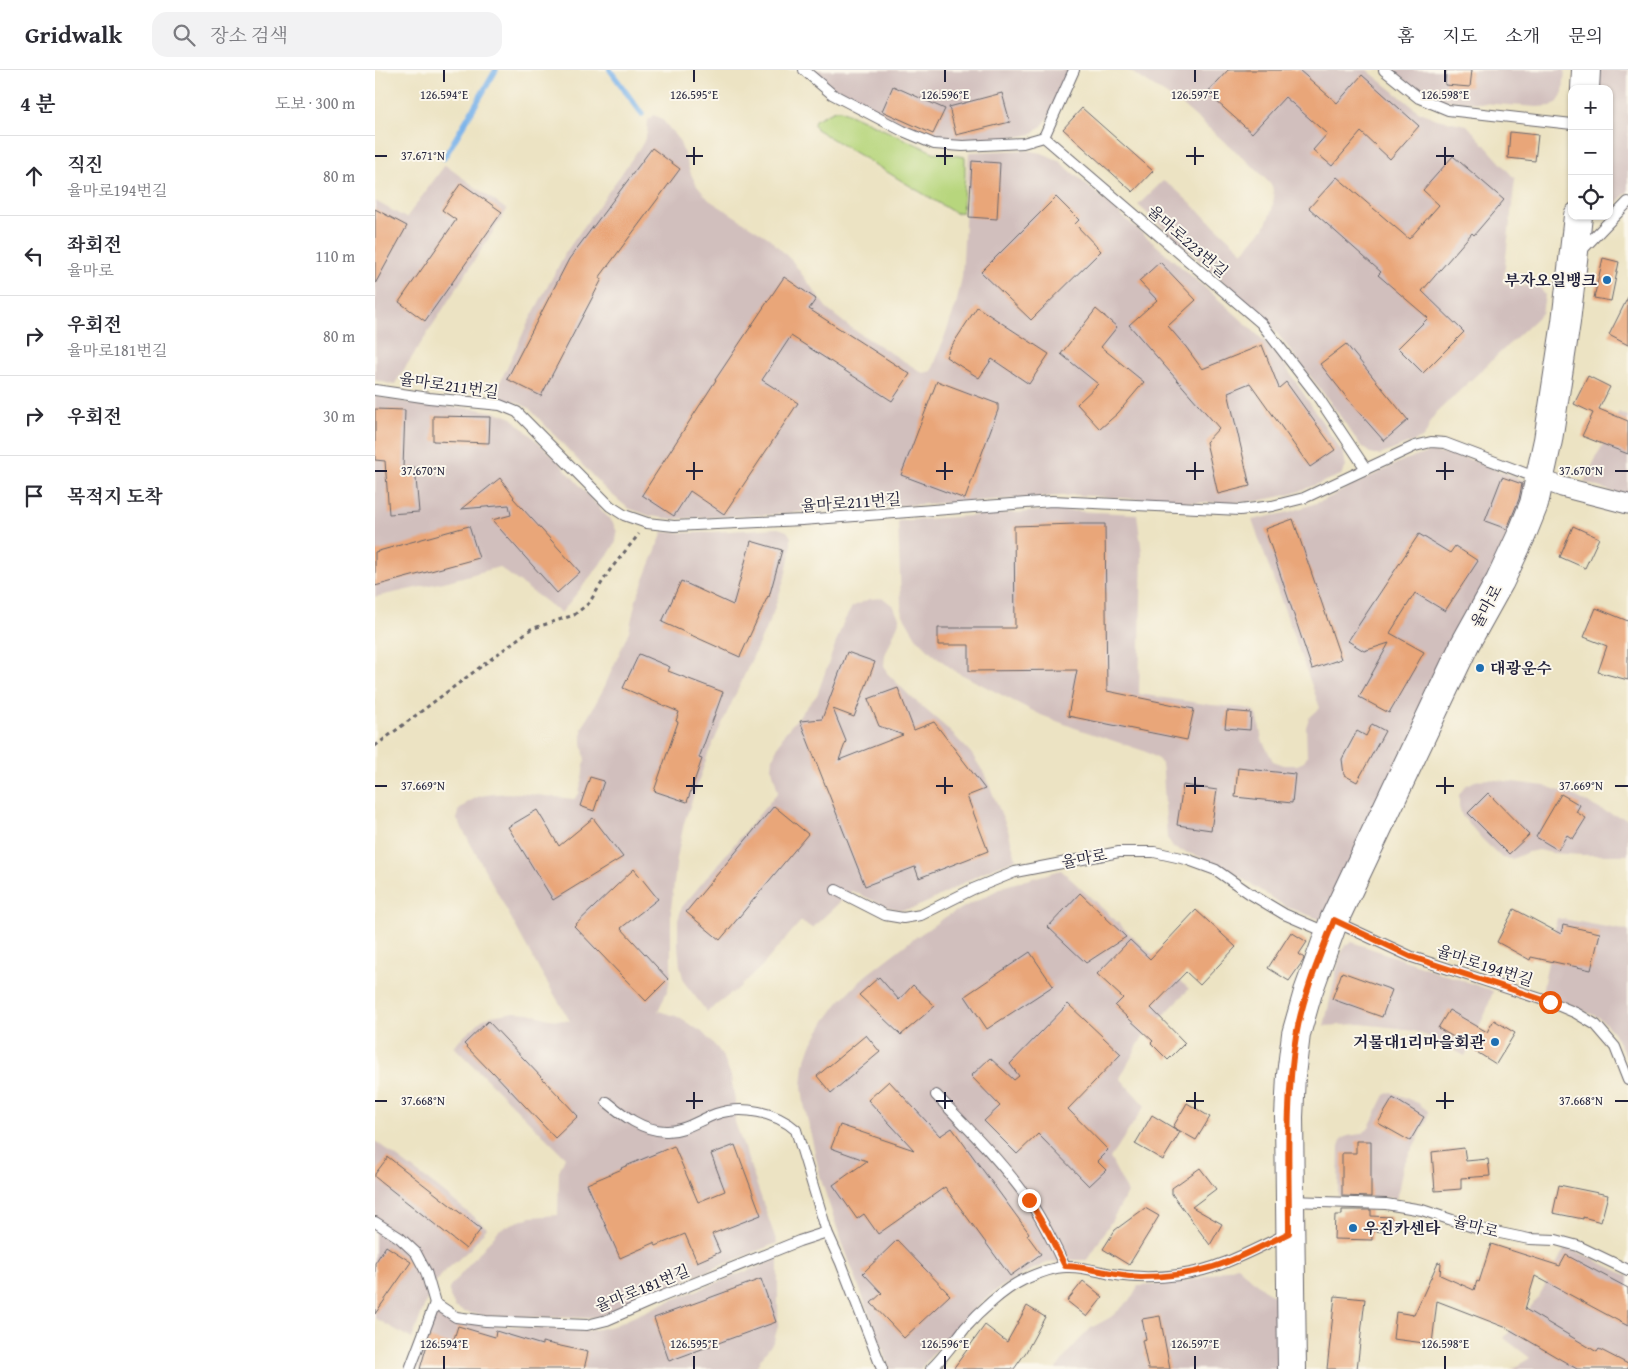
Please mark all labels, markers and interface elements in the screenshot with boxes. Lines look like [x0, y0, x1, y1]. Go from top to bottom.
search box [152, 12, 502, 57]
text: Gridwalk [25, 17, 122, 52]
icon: search [170, 21, 198, 49]
text: 장소 검색 [210, 21, 288, 49]
text: 홈 [1397, 22, 1415, 49]
text: 지도 [1443, 22, 1477, 49]
text: 소개 [1505, 22, 1540, 49]
text: 문의 [1568, 22, 1603, 49]
map controls [1568, 85, 1613, 220]
button: + [1568, 85, 1613, 130]
text: 126.594°E [420, 86, 468, 103]
text: 126.595°E [670, 86, 718, 103]
text: 126.596°E [921, 86, 969, 103]
text: 126.597°E [1171, 86, 1219, 103]
text: 126.598°E [1421, 86, 1469, 103]
text: 4 분 [20, 88, 56, 119]
text: 도보 · 300 m [275, 91, 355, 115]
button: − [1568, 130, 1613, 175]
text: 37.671°N [401, 147, 445, 164]
text: 직진 [67, 150, 104, 178]
icon: ahead [20, 162, 48, 190]
text: 80 m [323, 164, 355, 188]
button: locate [1568, 175, 1613, 220]
text: 율마로194번길 [67, 178, 167, 202]
street label: 율마로223번길 [1142, 199, 1234, 283]
text: 좌회전 [67, 230, 122, 258]
icon: left [20, 242, 48, 270]
text: 110 m [315, 244, 355, 268]
text: 율마로 [67, 258, 113, 282]
place label: 부자오일뱅크 [1504, 268, 1598, 292]
marker: 부자오일뱅크 [1601, 274, 1613, 286]
text: 우회전 [67, 310, 122, 338]
icon: right [20, 322, 48, 350]
text: 80 m [323, 324, 355, 348]
text: 율마로181번길 [67, 338, 167, 362]
street label: 율마로211번길 [398, 366, 500, 404]
icon: right [20, 402, 48, 430]
text: 우회전 [67, 402, 122, 430]
text: 30 m [323, 404, 355, 428]
text: 37.670°N [401, 462, 445, 479]
text: 37.670°N [1559, 462, 1603, 479]
icon: arrive [20, 482, 48, 510]
text: 목적지 도착 [67, 482, 163, 510]
street label: 율마로211번길 [800, 487, 902, 517]
street label: 율마로 [1464, 579, 1508, 632]
place label: 대광운수 [1490, 656, 1552, 680]
marker: 대광운수 [1474, 662, 1486, 674]
text: 37.669°N [401, 777, 445, 794]
text: 37.669°N [1559, 777, 1603, 794]
street label: 율마로 [1059, 842, 1110, 874]
street label: 율마로194번길 [1434, 938, 1536, 992]
route start [1539, 991, 1562, 1014]
place label: 거물대1리마을회관 [1353, 1030, 1486, 1054]
marker: 거물대1리마을회관 [1489, 1036, 1501, 1048]
text: 37.668°N [401, 1092, 445, 1109]
text: 37.668°N [1559, 1092, 1603, 1109]
route end [1018, 1189, 1041, 1212]
street label: 율마로 [1450, 1208, 1502, 1244]
place label: 우진카센타 [1363, 1216, 1441, 1240]
marker: 우진카센타 [1347, 1222, 1359, 1234]
street label: 율마로181번길 [591, 1258, 693, 1318]
text: 126.594°E [420, 1335, 468, 1352]
text: 126.595°E [670, 1335, 718, 1352]
text: 126.596°E [921, 1335, 969, 1352]
text: 126.597°E [1171, 1335, 1219, 1352]
text: 126.598°E [1421, 1335, 1469, 1352]

